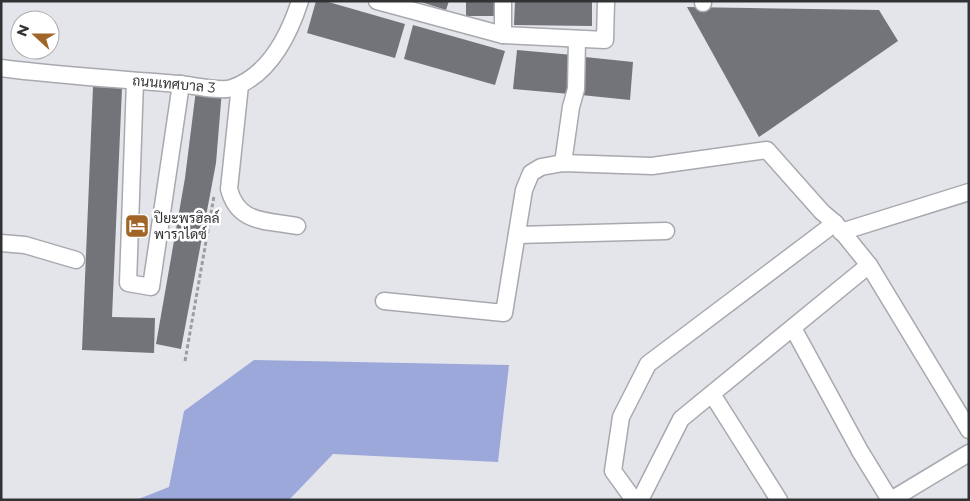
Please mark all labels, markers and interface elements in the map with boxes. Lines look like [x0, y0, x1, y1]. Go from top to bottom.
north arrow [10, 10, 60, 60]
text: N [12, 22, 33, 39]
street label: ถนนเทศบาล 3 [132, 71, 216, 97]
place label: ปิยะพรฮิลล์ พาราไดซ์ [153, 209, 220, 243]
hotel icon: ปิยะพรฮิลล์ พาราไดซ์ [124, 213, 150, 239]

